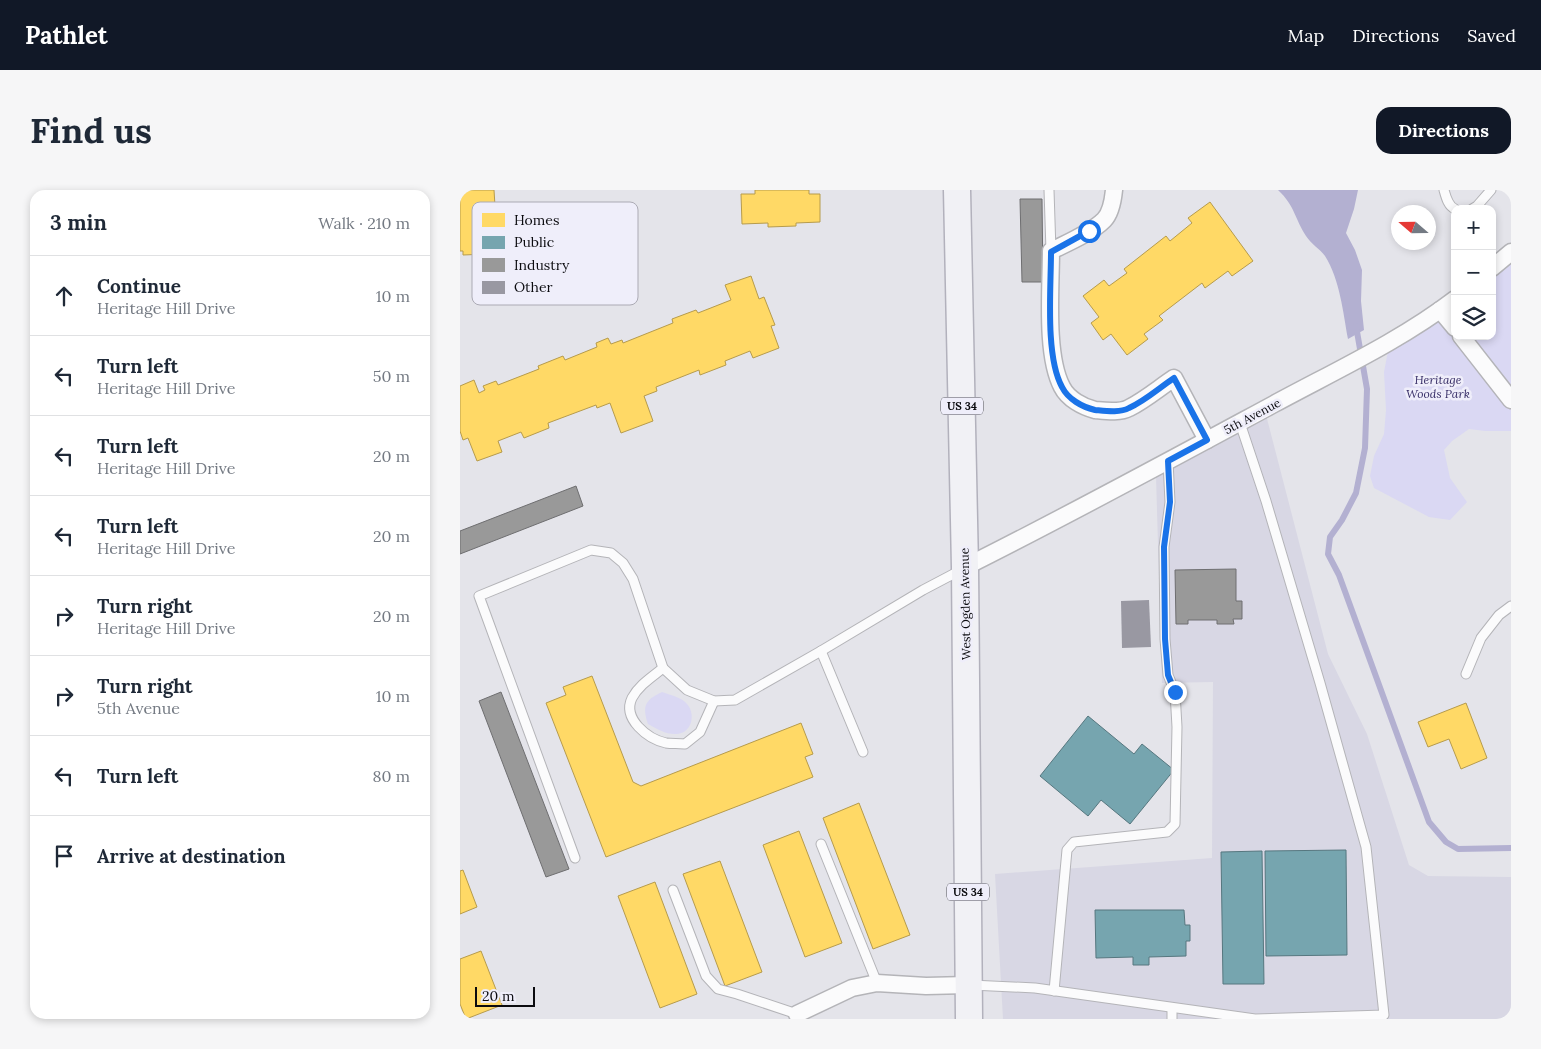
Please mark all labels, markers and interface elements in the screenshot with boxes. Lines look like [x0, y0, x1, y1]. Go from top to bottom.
text: Pathlet [25, 20, 108, 51]
text: Map [1288, 24, 1324, 47]
text: Directions [1352, 24, 1439, 47]
text: Saved [1467, 24, 1516, 47]
button: Directions [1376, 107, 1511, 154]
text: Find us [30, 108, 152, 153]
legend [472, 202, 638, 305]
north arrow [1391, 205, 1436, 250]
map controls [1451, 205, 1496, 340]
button: + [1451, 205, 1496, 250]
text: 3 min [50, 209, 107, 236]
text: Homes [514, 211, 559, 229]
text: Walk · 210 m [318, 213, 410, 233]
route start [1078, 220, 1101, 243]
text: Public [514, 233, 554, 251]
button: − [1451, 250, 1496, 295]
text: Industry [514, 256, 570, 274]
text: Continue [97, 274, 181, 298]
text: Other [514, 278, 553, 296]
icon: ahead [50, 282, 78, 310]
text: 10 m [376, 286, 410, 306]
button: layers [1451, 295, 1496, 340]
text: Heritage Hill Drive [97, 298, 235, 318]
text: Turn left [97, 354, 178, 378]
icon: left [50, 362, 78, 390]
text: 50 m [373, 366, 410, 386]
park label: Heritage Woods Park [1406, 372, 1470, 401]
text: Heritage Hill Drive [97, 378, 235, 398]
street label: 5th Avenue [1221, 395, 1283, 437]
road number: US 34 [941, 398, 983, 415]
text: Turn left [97, 434, 178, 458]
icon: left [50, 442, 78, 470]
text: 20 m [373, 446, 410, 466]
text: Heritage Hill Drive [97, 458, 235, 478]
text: Turn left [97, 514, 178, 538]
icon: left [50, 522, 78, 550]
text: 20 m [373, 526, 410, 546]
text: Heritage Hill Drive [97, 538, 235, 558]
street label: West Ogden Avenue [957, 547, 973, 660]
text: Turn right [97, 594, 193, 618]
icon: right [50, 602, 78, 630]
text: 20 m [373, 606, 410, 626]
text: Heritage Hill Drive [97, 618, 235, 638]
text: Turn right [97, 674, 193, 698]
route end [1164, 681, 1187, 704]
icon: right [50, 682, 78, 710]
text: 10 m [376, 686, 410, 706]
text: 5th Avenue [97, 698, 180, 718]
icon: left [50, 762, 78, 790]
text: Turn left [97, 764, 178, 788]
text: 80 m [373, 766, 410, 786]
icon: arrive [50, 842, 78, 870]
text: Arrive at destination [97, 844, 286, 868]
road number: US 34 [947, 884, 989, 900]
scale bar [475, 984, 535, 1007]
text: 20 m [482, 987, 514, 1005]

